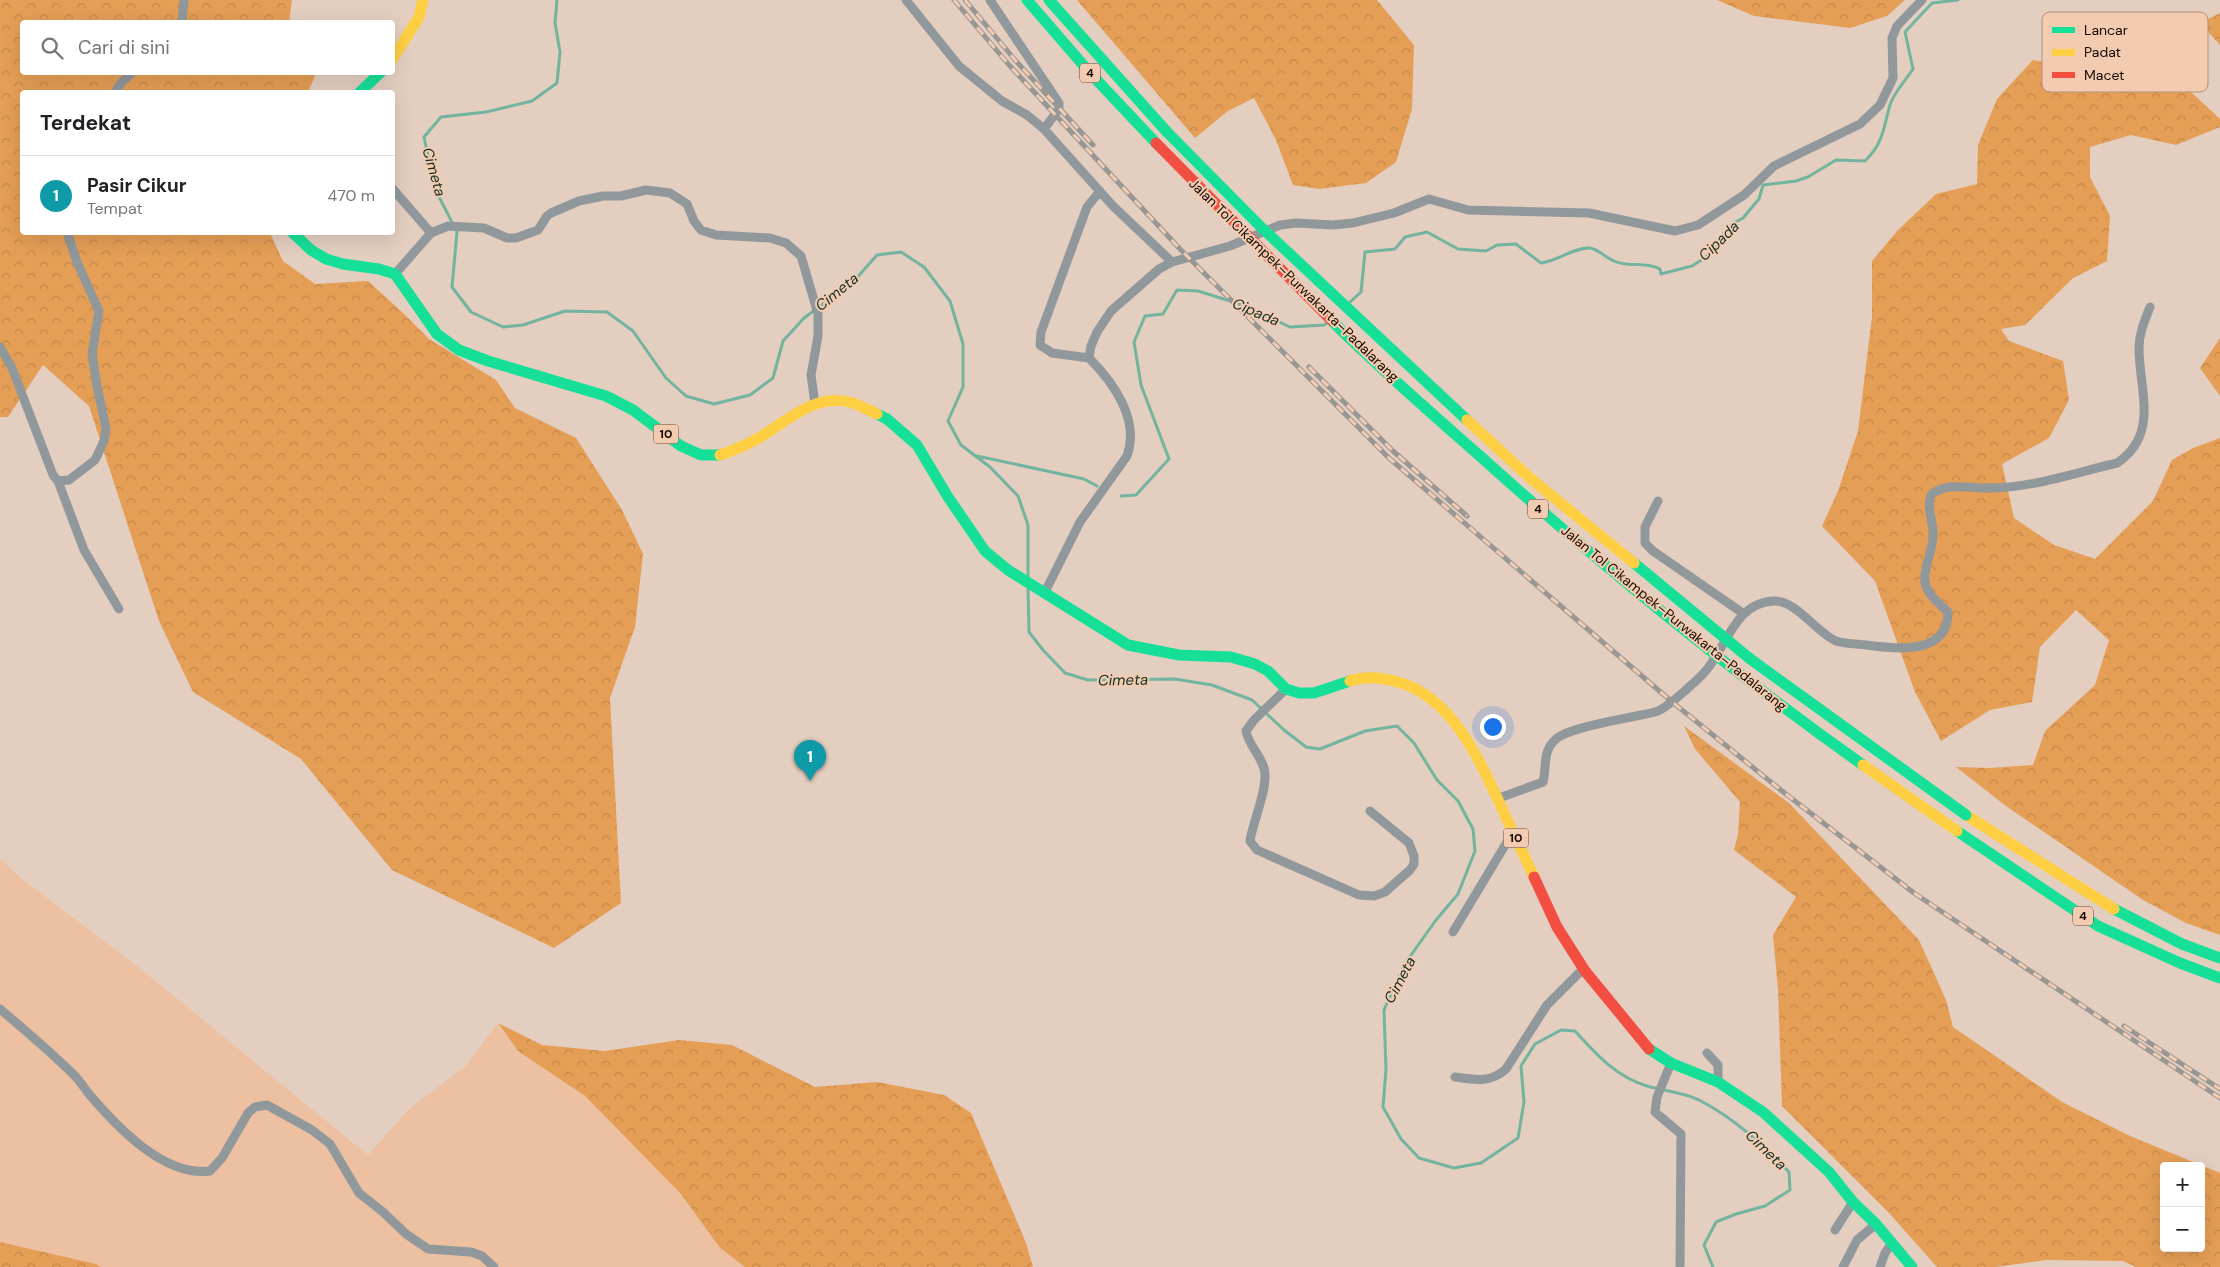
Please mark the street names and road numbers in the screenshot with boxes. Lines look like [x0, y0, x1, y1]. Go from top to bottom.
road number: 4 [1080, 64, 1100, 82]
street label: Jalan Tol Cikampek–Purwakarta–Padalarang [1185, 174, 1403, 386]
road number: 10 [654, 424, 678, 444]
road number: 4 [1528, 499, 1548, 518]
street label: Jalan Tol Cikampek–Purwakarta–Padalarang [1557, 521, 1791, 715]
road number: 10 [1504, 828, 1528, 848]
road number: 4 [2073, 906, 2093, 926]

